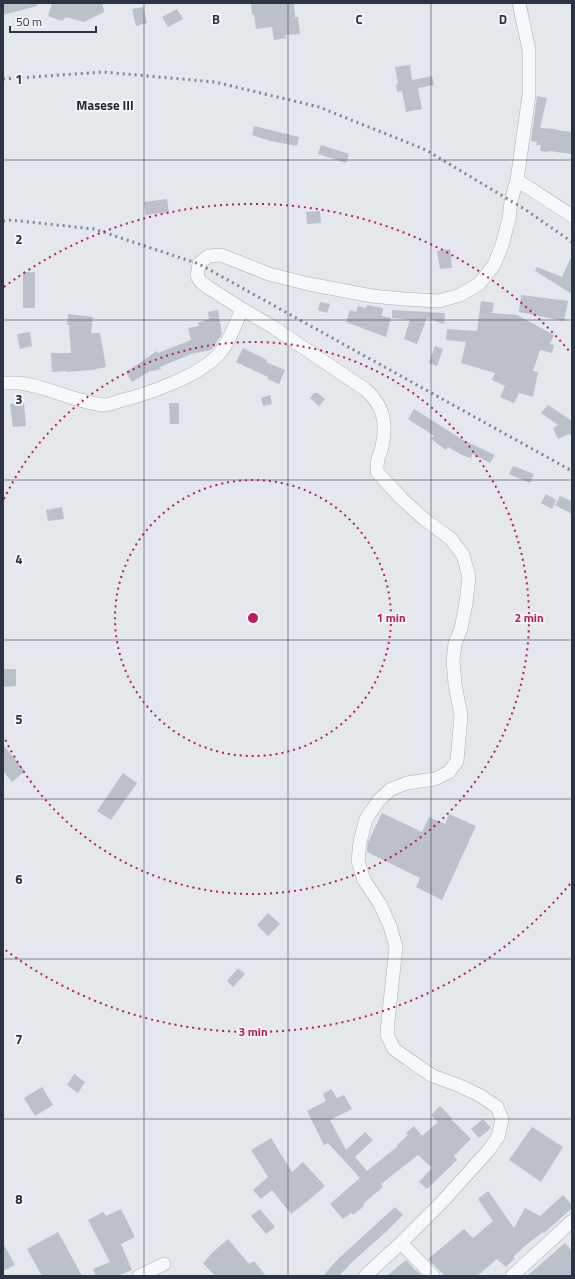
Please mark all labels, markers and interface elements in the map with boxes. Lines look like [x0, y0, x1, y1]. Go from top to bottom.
scale bar [10, 8, 96, 34]
text: B [212, 9, 220, 29]
text: C [355, 9, 363, 29]
text: D [499, 9, 507, 29]
text: 50 m [16, 12, 42, 31]
text: 1 [15, 69, 23, 89]
district label: Masese III [76, 95, 134, 115]
text: 2 [15, 229, 23, 249]
text: 3 [15, 389, 23, 409]
text: 4 [15, 549, 23, 569]
text: 1 min [376, 608, 406, 627]
text: 2 min [514, 608, 544, 627]
centre of rings [246, 611, 260, 625]
text: 5 [15, 709, 23, 729]
text: 6 [15, 869, 23, 889]
text: 3 min [238, 1022, 268, 1041]
text: 7 [15, 1029, 23, 1049]
text: 8 [15, 1189, 23, 1209]

